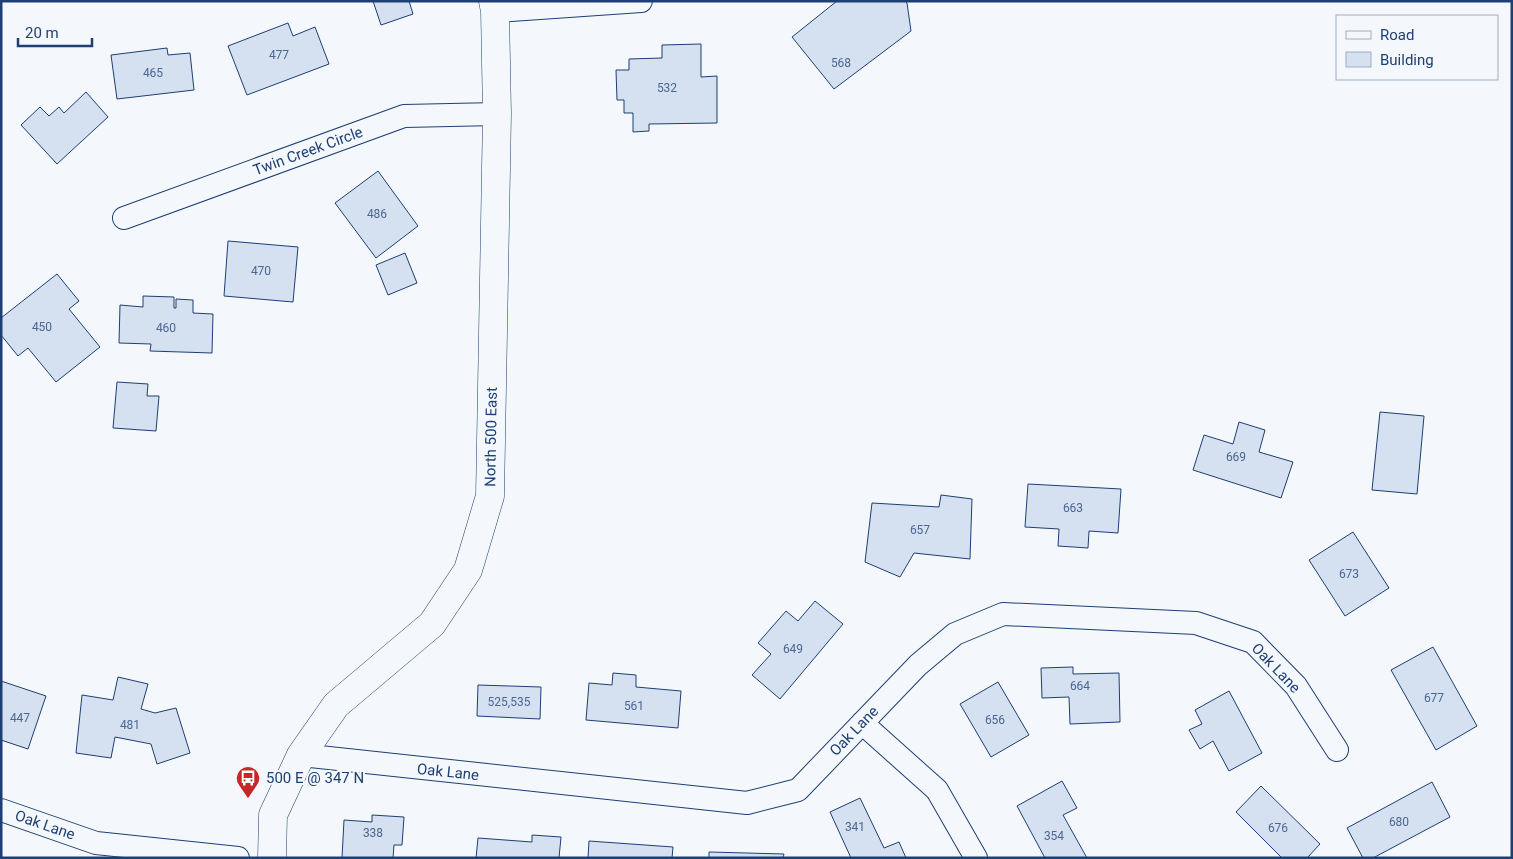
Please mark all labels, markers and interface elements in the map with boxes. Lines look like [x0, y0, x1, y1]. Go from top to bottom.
scale bar [18, 15, 91, 47]
legend [1336, 15, 1498, 80]
text: 20 m [25, 24, 59, 42]
text: Road [1380, 26, 1414, 44]
house number: 477 [269, 48, 289, 62]
text: Building [1380, 51, 1434, 69]
house number: 568 [831, 56, 851, 70]
house number: 465 [143, 66, 163, 80]
house number: 532 [657, 81, 677, 95]
street label: Twin Creek Circle [251, 123, 365, 179]
house number: 486 [367, 207, 387, 221]
house number: 470 [251, 264, 271, 278]
house number: 450 [32, 320, 52, 334]
house number: 460 [156, 321, 176, 335]
street label: North 500 East [481, 387, 501, 487]
house number: 669 [1226, 450, 1246, 464]
house number: 663 [1063, 501, 1083, 515]
house number: 657 [910, 523, 930, 537]
house number: 673 [1339, 567, 1359, 581]
street label: Oak Lane [1248, 639, 1304, 697]
house number: 649 [783, 642, 803, 656]
house number: 664 [1070, 679, 1090, 693]
house number: 677 [1424, 691, 1444, 705]
house number: 525,535 [488, 695, 531, 709]
house number: 561 [624, 699, 644, 713]
street label: Oak Lane [826, 702, 882, 760]
house number: 447 [10, 711, 30, 725]
house number: 656 [985, 713, 1005, 727]
house number: 481 [120, 718, 140, 732]
street label: Oak Lane [416, 760, 480, 784]
bus stop icon: 500 E @ 347 N [235, 765, 261, 799]
place label: 500 E @ 347 N [266, 769, 364, 787]
street label: Oak Lane [13, 806, 77, 844]
house number: 680 [1389, 815, 1409, 829]
house number: 341 [845, 820, 865, 834]
house number: 676 [1268, 821, 1288, 835]
house number: 338 [363, 826, 383, 840]
house number: 354 [1044, 829, 1064, 843]

